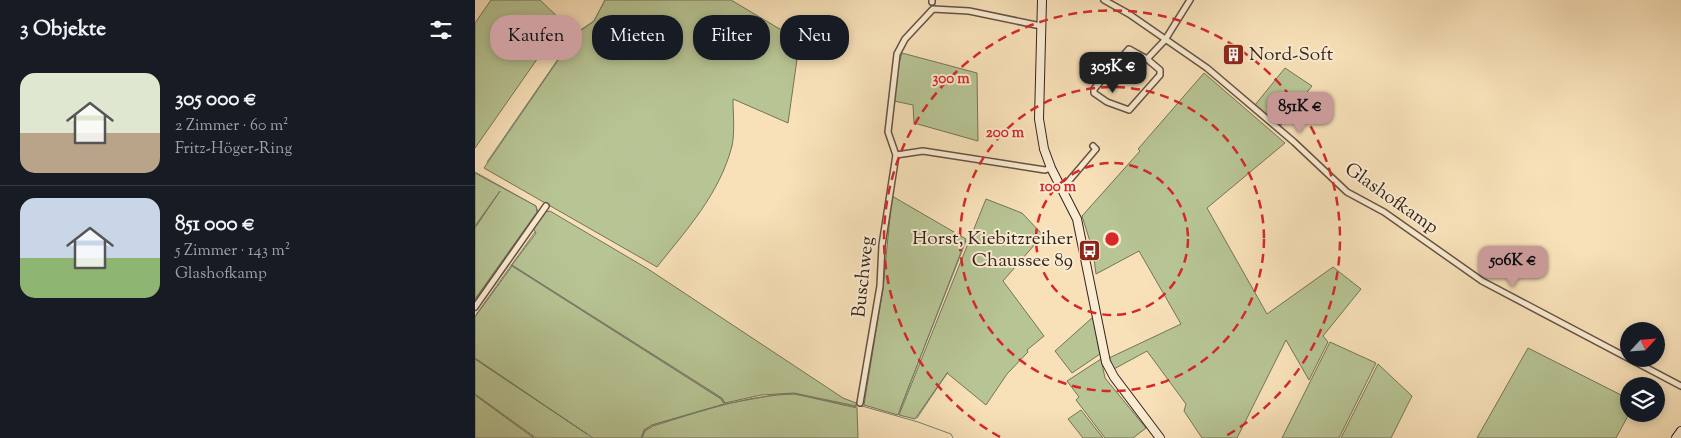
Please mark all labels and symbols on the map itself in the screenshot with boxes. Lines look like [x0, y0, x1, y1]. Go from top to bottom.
place label: Nord-Soft [1249, 42, 1334, 69]
building icon: Nord-Soft [1221, 43, 1245, 67]
pin: 305K € [1072, 52, 1154, 94]
text: 300 m [932, 69, 970, 90]
pin: 851K € [1259, 92, 1341, 134]
text: 200 m [986, 123, 1025, 144]
street label: Glashofkamp [1339, 157, 1443, 241]
text: 100 m [1040, 177, 1077, 198]
place label: Horst, Kiebitzreiher Chaussee 89 [912, 226, 1073, 275]
centre of rings [1103, 230, 1121, 248]
street label: Buschweg [846, 235, 882, 319]
bus stop icon: Horst, Kiebitzreiher Chaussee 89 [1077, 238, 1101, 262]
pin: 506K € [1472, 246, 1554, 288]
north arrow [1620, 322, 1665, 368]

